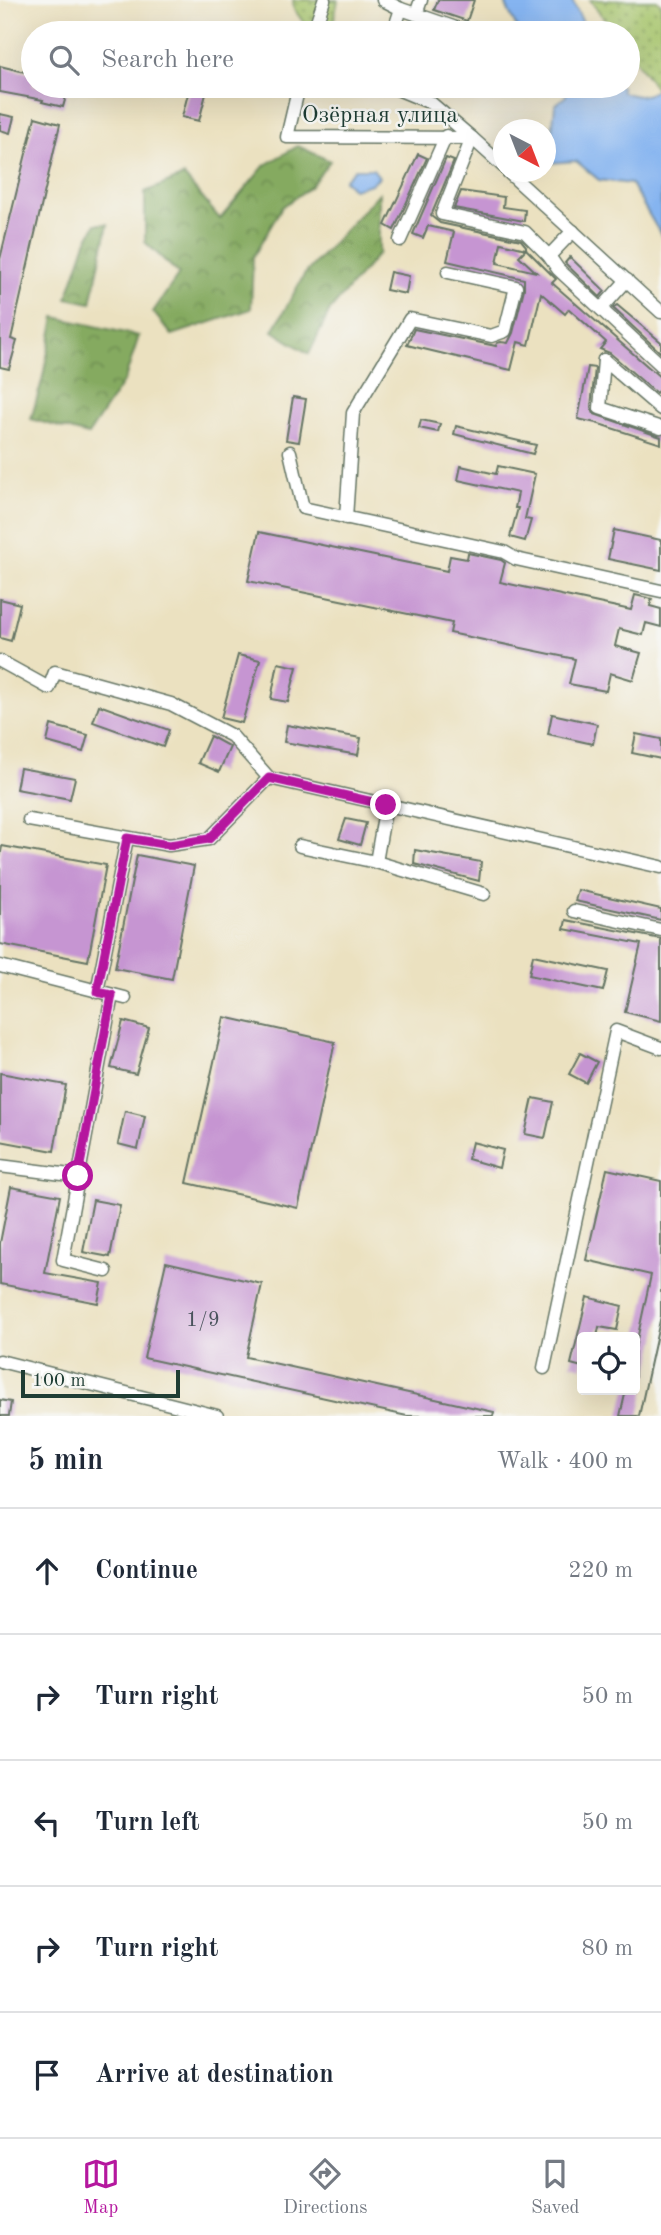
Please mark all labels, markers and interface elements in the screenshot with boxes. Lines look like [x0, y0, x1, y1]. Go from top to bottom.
search box [21, 21, 640, 98]
icon: search [45, 41, 83, 79]
text: Search here [101, 47, 234, 73]
street label: Озёрная улица [302, 104, 458, 128]
north arrow [493, 119, 556, 182]
route end [370, 789, 401, 820]
route start [62, 1160, 93, 1191]
house number: 1/9 [186, 1310, 220, 1331]
map controls [577, 1332, 640, 1395]
button: locate [577, 1332, 640, 1395]
scale bar [21, 1367, 180, 1399]
text: 100 m [32, 1372, 85, 1391]
text: 5 min [28, 1446, 103, 1476]
text: Walk · 400 m [497, 1450, 633, 1473]
icon: ahead [28, 1552, 66, 1590]
text: Continue [95, 1558, 198, 1584]
text: 220 m [568, 1559, 633, 1582]
icon: right [28, 1678, 66, 1716]
text: Turn right [95, 1684, 218, 1710]
text: 50 m [582, 1685, 633, 1708]
icon: left [28, 1804, 66, 1842]
text: Turn left [95, 1810, 200, 1836]
text: 50 m [582, 1811, 633, 1834]
icon: right [28, 1930, 66, 1968]
text: Turn right [95, 1936, 218, 1962]
text: 80 m [582, 1937, 633, 1960]
icon: arrive [28, 2056, 66, 2094]
text: Arrive at destination [95, 2062, 334, 2088]
tab: Map [82, 2155, 120, 2220]
tab: Directions [283, 2155, 368, 2220]
tab: Saved [531, 2155, 579, 2220]

